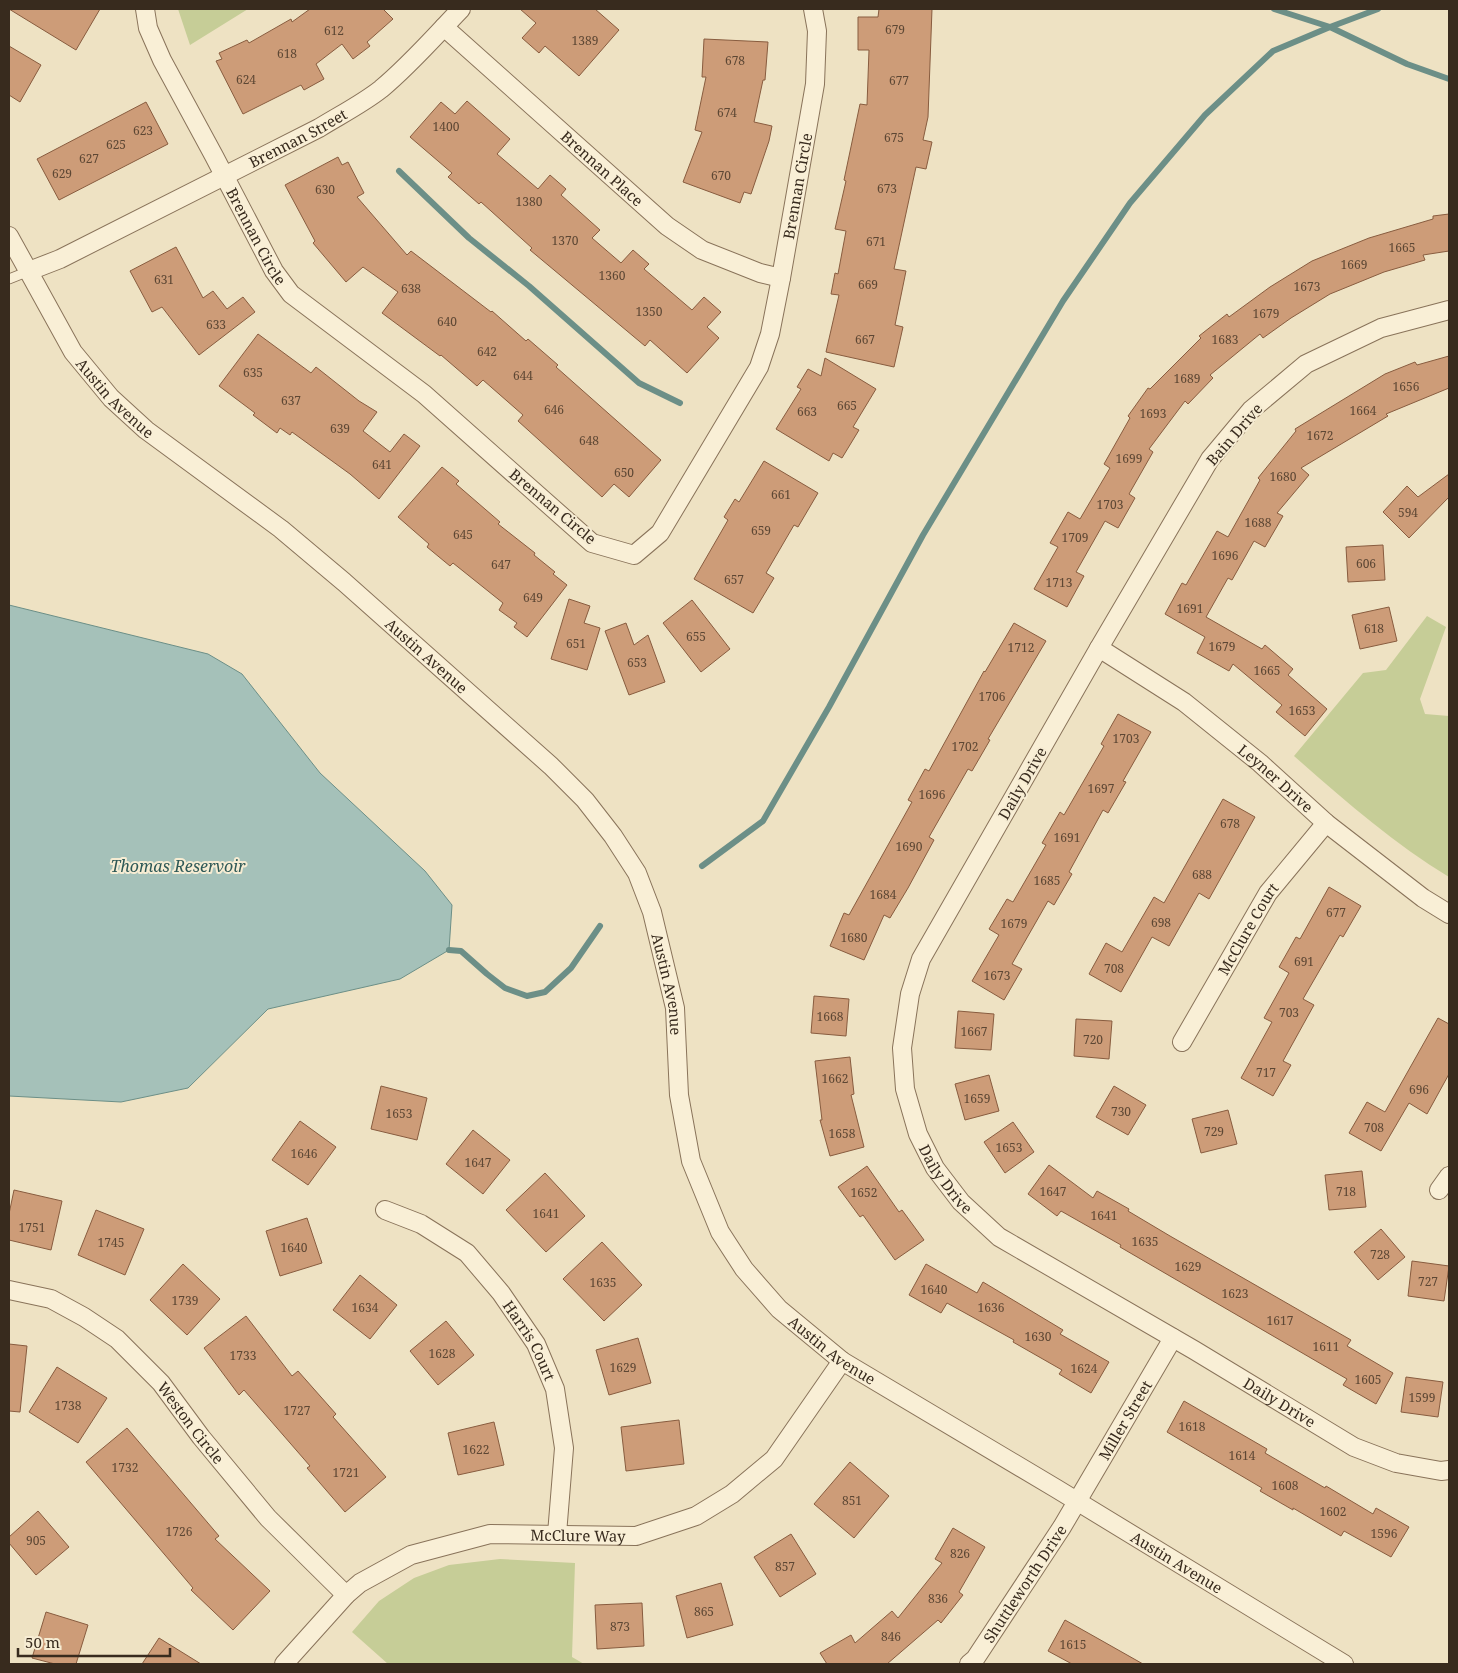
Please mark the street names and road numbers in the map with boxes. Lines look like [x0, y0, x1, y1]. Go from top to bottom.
street label: Brennan Street [245, 104, 350, 172]
street label: Brennan Place [557, 126, 648, 210]
street label: Brennan Circle [778, 131, 816, 241]
street label: Brennan Circle [222, 184, 291, 289]
street label: Austin Avenue [72, 354, 158, 442]
street label: Bain Drive [1201, 399, 1267, 469]
street label: Brennan Circle [505, 464, 601, 548]
street label: Austin Avenue [381, 614, 472, 698]
street label: Leyner Drive [1234, 739, 1318, 817]
street label: Daily Drive [993, 743, 1051, 823]
street label: McClure Court [1213, 878, 1283, 978]
street label: Austin Avenue [647, 931, 686, 1036]
street label: Daily Drive [915, 1141, 977, 1218]
street label: Harris Court [499, 1296, 560, 1383]
street label: Austin Avenue [784, 1311, 879, 1389]
street label: Daily Drive [1240, 1373, 1319, 1431]
street label: Weston Circle [153, 1377, 229, 1468]
street label: Miller Street [1094, 1377, 1156, 1463]
street label: Shuttleworth Drive [978, 1521, 1071, 1647]
street label: McClure Way [530, 1525, 626, 1546]
street label: Austin Avenue [1127, 1527, 1226, 1598]

